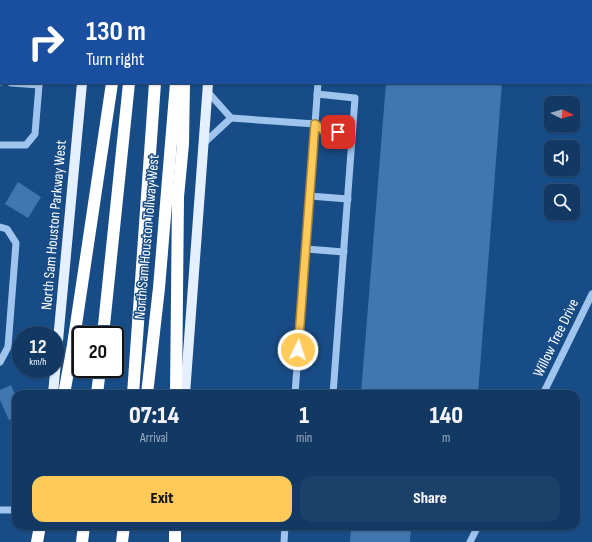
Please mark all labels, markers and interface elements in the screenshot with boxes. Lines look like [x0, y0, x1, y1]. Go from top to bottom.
text: 130 m [86, 15, 146, 48]
icon: right [20, 16, 72, 68]
text: Turn right [86, 49, 144, 70]
north arrow [544, 96, 580, 132]
map controls [544, 96, 580, 220]
pin [321, 115, 355, 149]
icon: arrive [327, 121, 349, 143]
street label: North Sam Houston Parkway West [37, 139, 71, 311]
button: sound [544, 140, 580, 176]
street label: North Sam Houston Tollway West [130, 153, 164, 320]
button: search [544, 184, 580, 220]
street label: Willow Tree Drive [529, 296, 583, 380]
speed limit sign: 20 [72, 326, 124, 378]
position arrow [277, 329, 319, 371]
text: 12 [30, 335, 46, 359]
text: km/h [29, 356, 47, 368]
text: 07:14 [129, 401, 179, 430]
text: 1 [299, 401, 309, 430]
text: 140 [429, 401, 463, 430]
text: Arrival [140, 430, 168, 446]
text: min [296, 430, 312, 446]
text: m [442, 430, 450, 446]
button: Exit [32, 476, 292, 522]
button: Share [300, 476, 560, 522]

